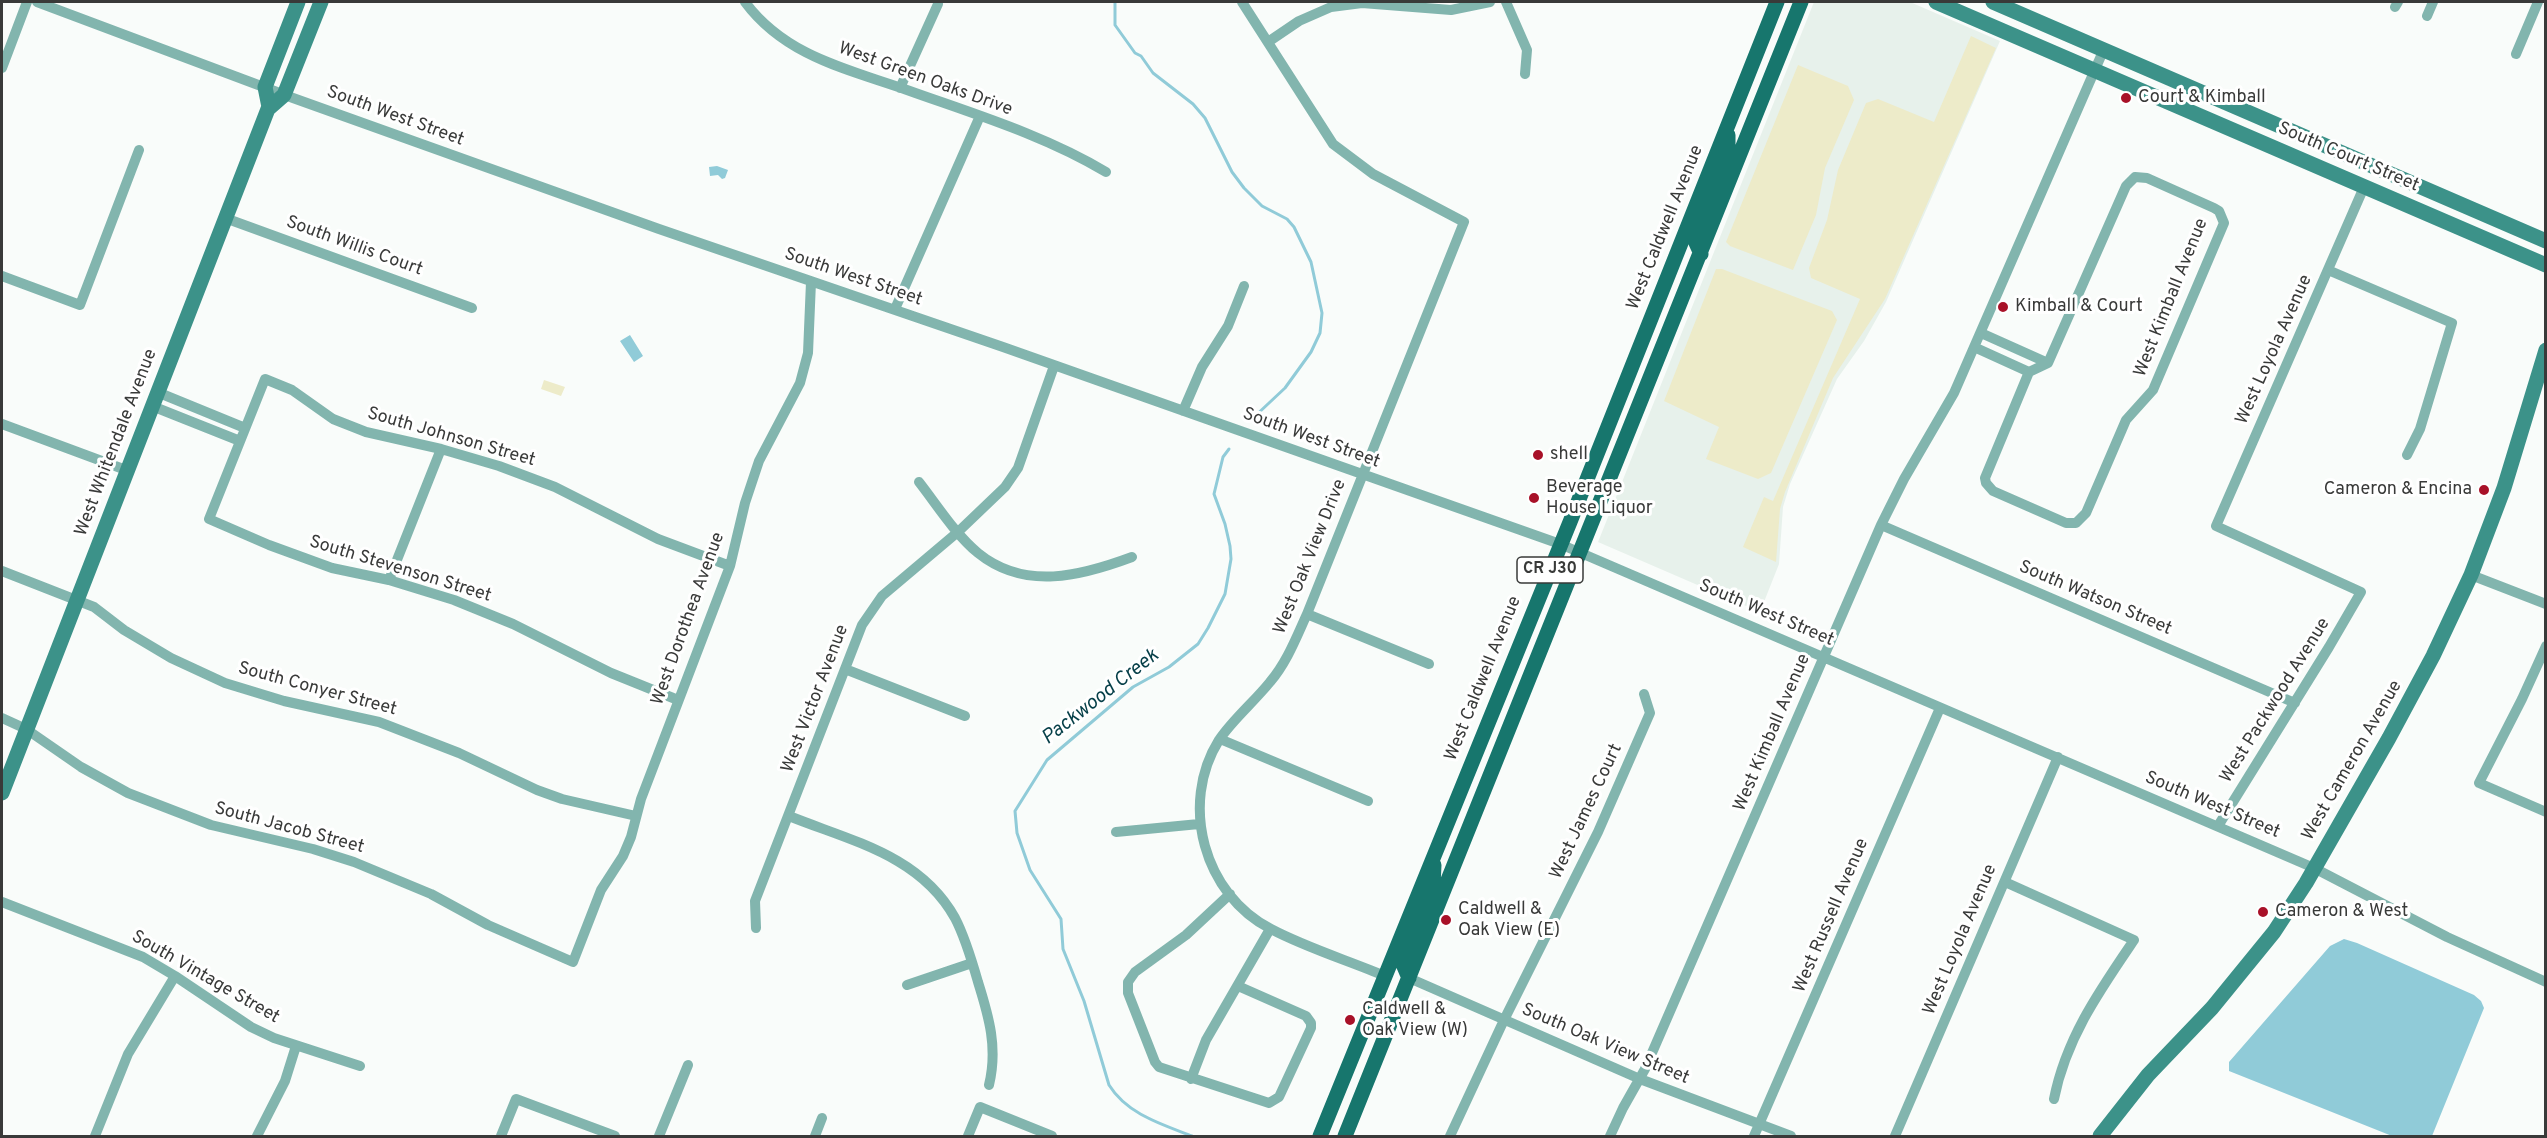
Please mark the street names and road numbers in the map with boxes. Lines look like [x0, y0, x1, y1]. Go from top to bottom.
street label: West Green Oaks Drive [835, 38, 1015, 122]
street label: South West Street [323, 82, 467, 152]
street label: South Court Street [2274, 118, 2422, 198]
street label: West Caldwell Avenue [1623, 142, 1709, 314]
street label: South Willis Court [283, 212, 425, 282]
street label: West Kimball Avenue [2130, 216, 2214, 380]
street label: South West Street [781, 244, 925, 312]
street label: West Loyola Avenue [2232, 272, 2318, 428]
street label: West Whitendale Avenue [71, 346, 163, 540]
street label: South Johnson Street [364, 404, 538, 472]
street label: South West Street [1239, 404, 1383, 474]
street label: West Oak View Drive [1270, 476, 1352, 638]
street label: West Dorothea Avenue [648, 530, 730, 708]
street label: South Stevenson Street [306, 532, 494, 608]
road number: CR J30 [1517, 557, 1583, 583]
street label: South Watson Street [2015, 557, 2175, 641]
street label: South West Street [1695, 576, 1837, 652]
street label: West Caldwell Avenue [1441, 593, 1527, 765]
street label: West Packwood Avenue [2216, 615, 2336, 787]
street label: West Victor Avenue [778, 622, 854, 776]
street label: West Kimball Avenue [1730, 651, 1816, 815]
street label: South Conyer Street [235, 658, 399, 722]
street label: West Cameron Avenue [2298, 677, 2408, 845]
street label: West James Court [1546, 741, 1628, 883]
street label: South West Street [2141, 768, 2283, 844]
street label: South Jacob Street [212, 799, 366, 859]
street label: West Russell Avenue [1790, 836, 1874, 996]
street label: West Loyola Avenue [1919, 861, 2003, 1019]
street label: South Vintage Street [127, 927, 283, 1029]
street label: South Oak View Street [1518, 1000, 1692, 1090]

